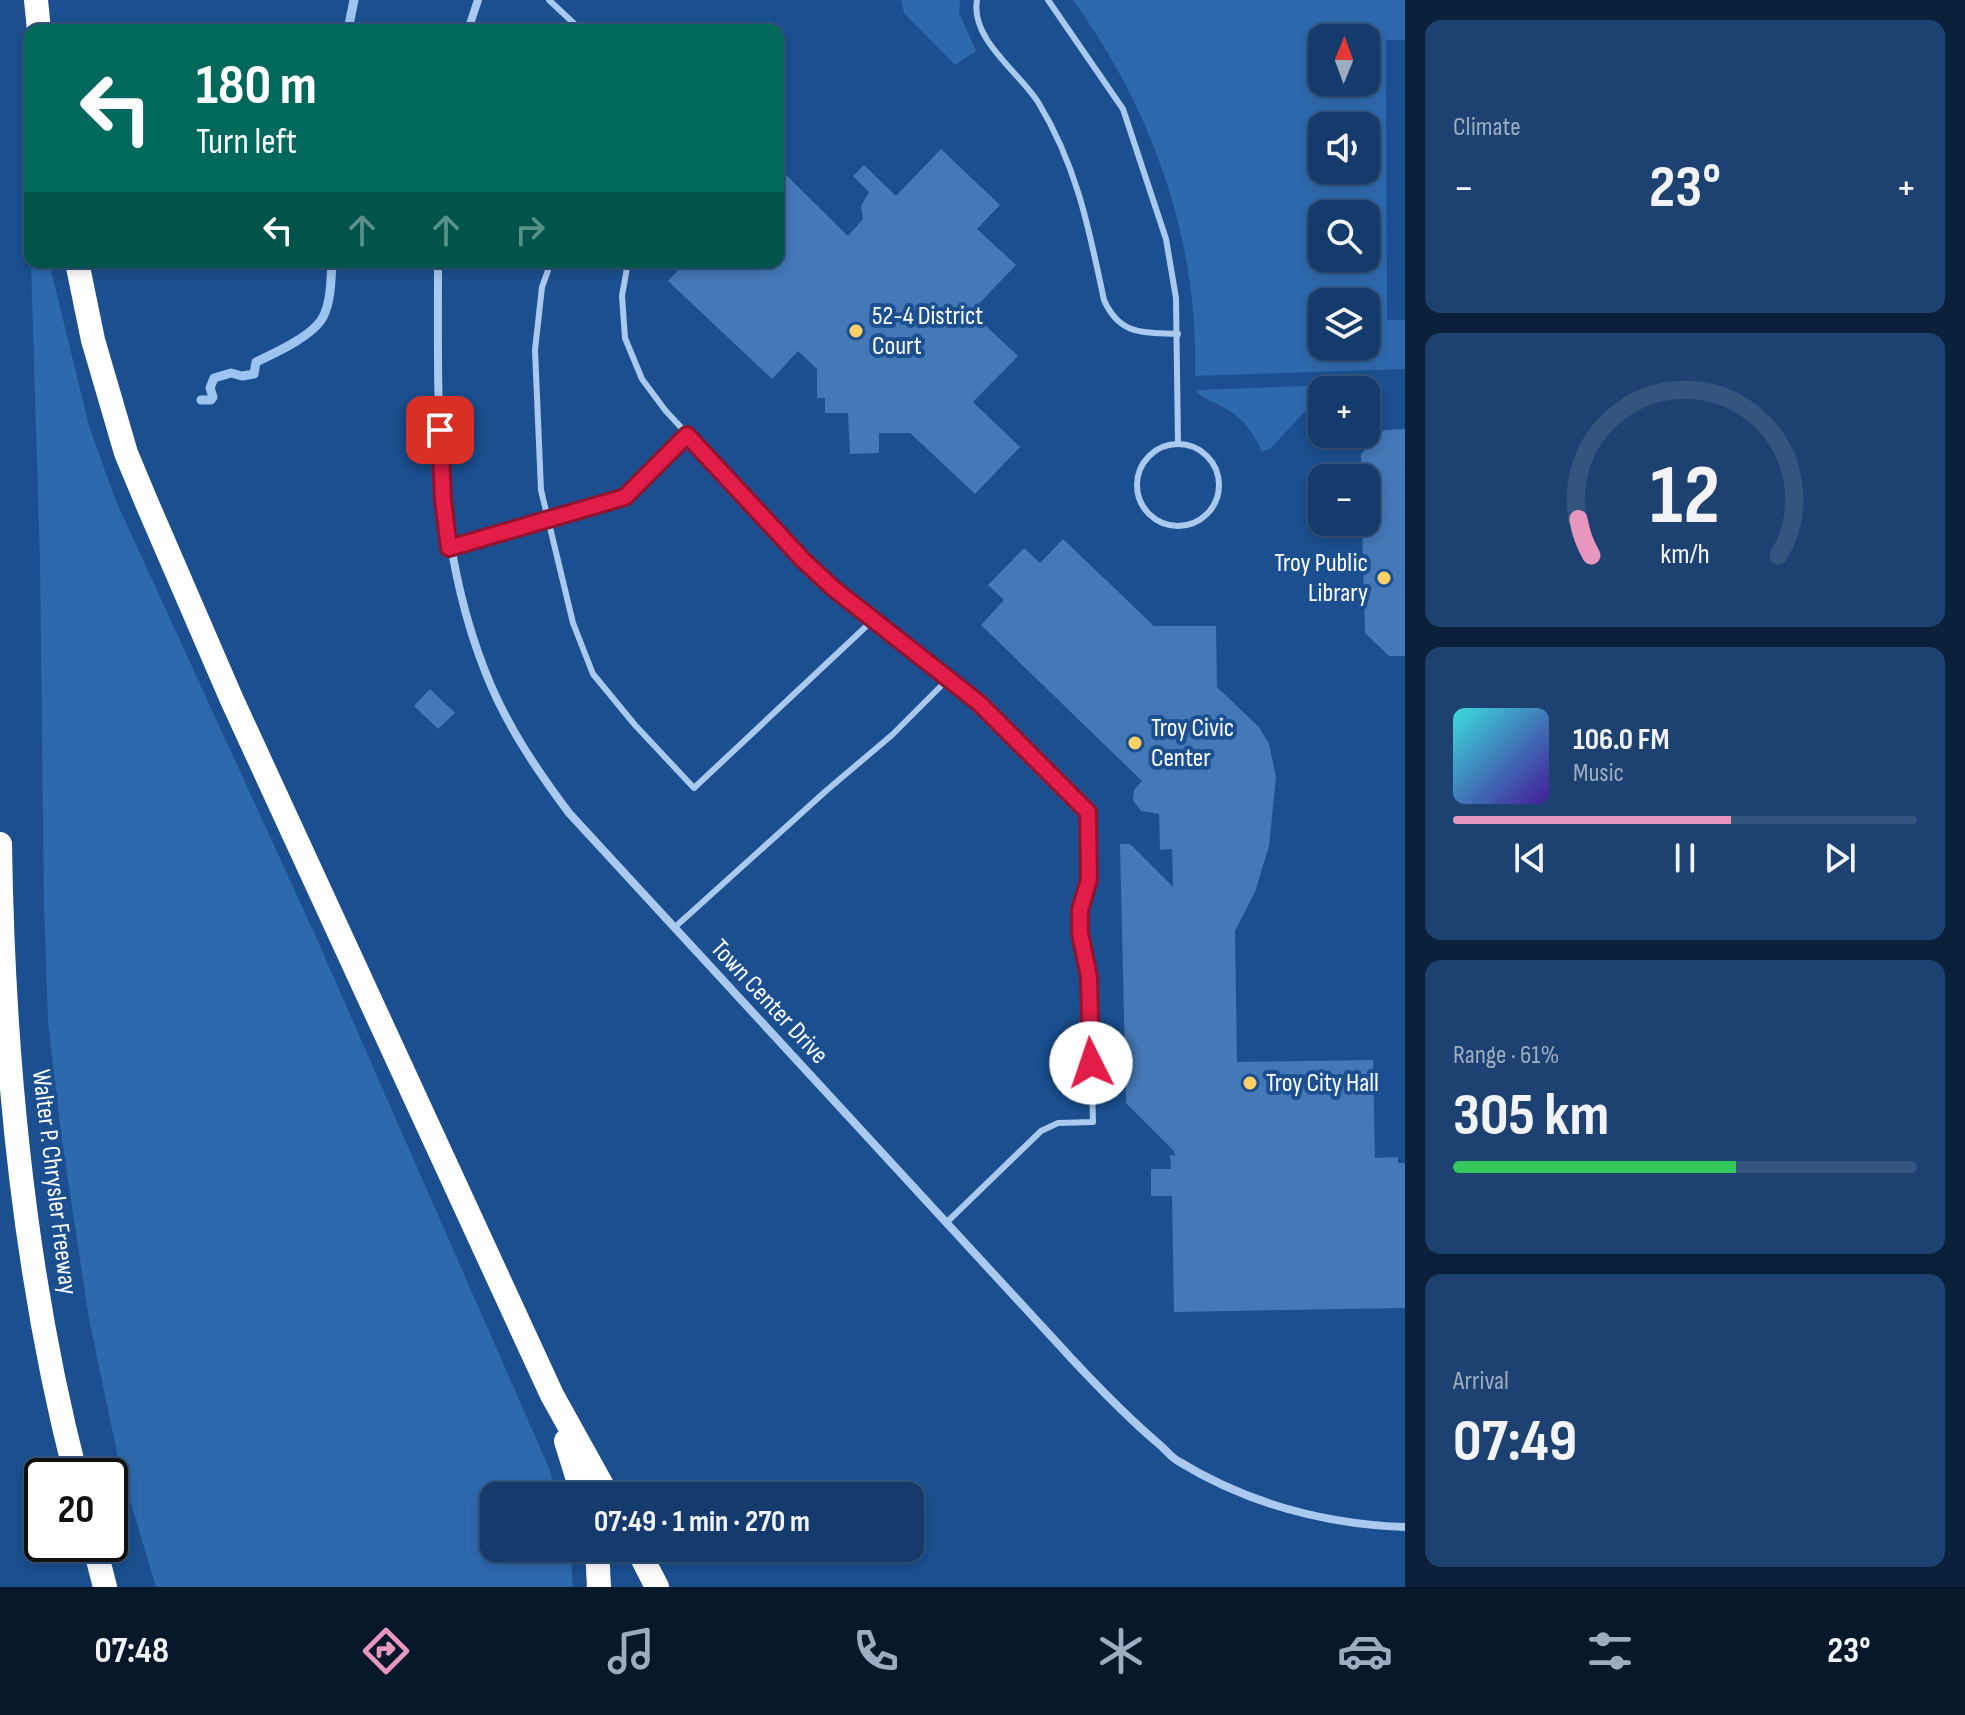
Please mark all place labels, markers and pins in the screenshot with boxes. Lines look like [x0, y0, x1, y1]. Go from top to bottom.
place label: 52-4 District Court [872, 301, 983, 362]
marker: 52-4 District Court [847, 322, 865, 340]
pin [406, 396, 474, 464]
place label: Troy Public Library [1274, 548, 1368, 609]
marker: Troy Public Library [1375, 569, 1393, 587]
place label: Troy Civic Center [1151, 713, 1234, 774]
marker: Troy Civic Center [1126, 734, 1144, 752]
place label: Troy City Hall [1266, 1068, 1379, 1099]
marker: Troy City Hall [1241, 1074, 1259, 1092]

